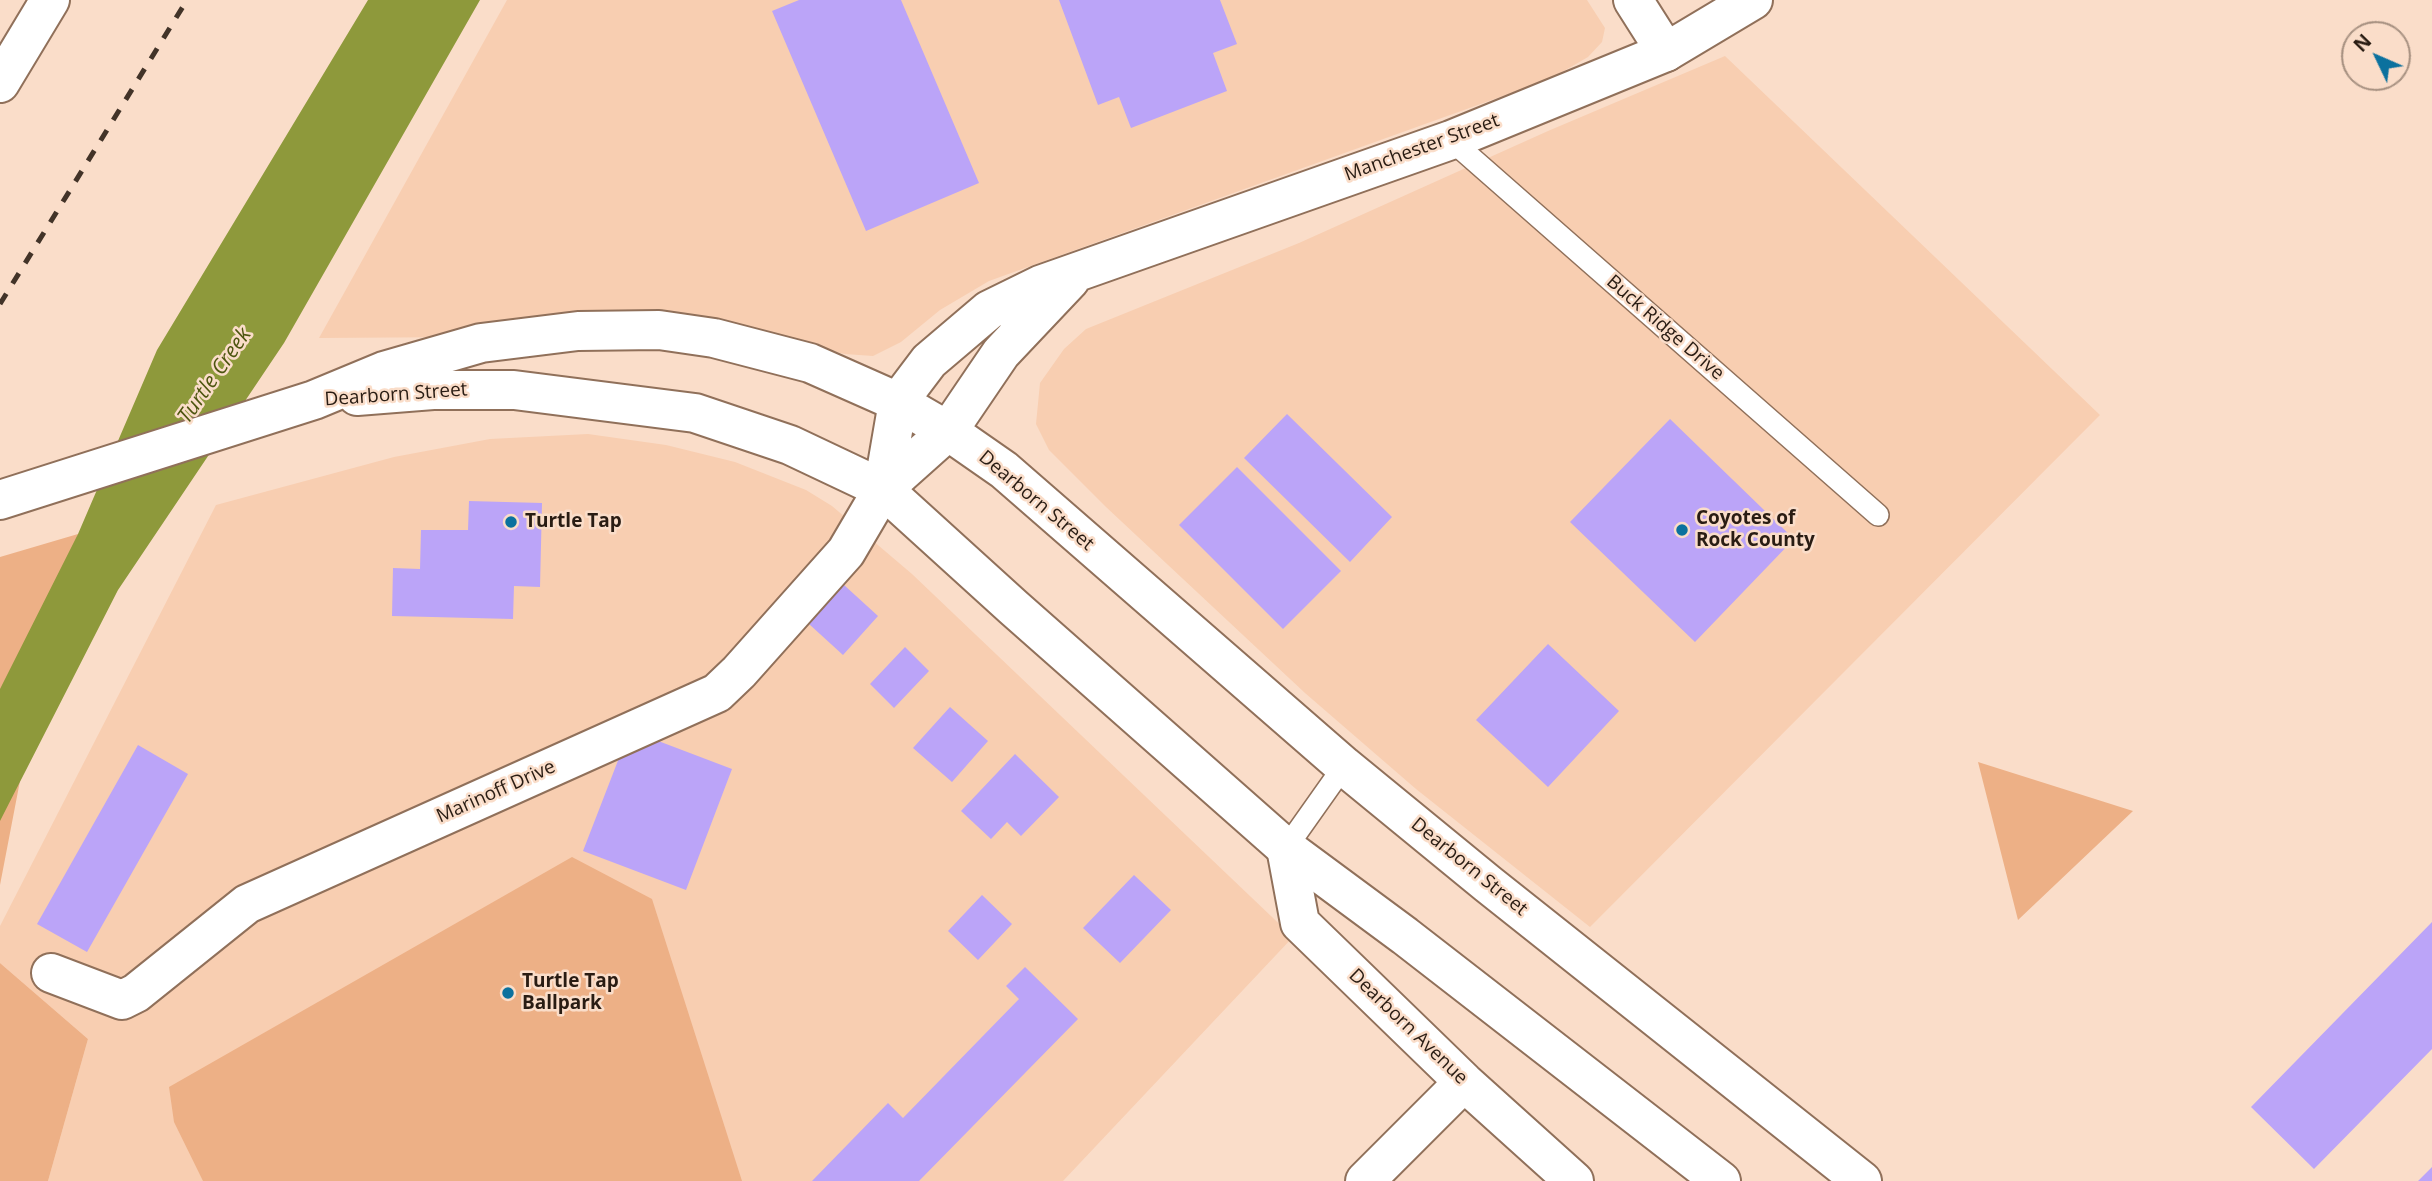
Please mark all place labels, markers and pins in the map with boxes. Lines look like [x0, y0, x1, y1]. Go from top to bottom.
place label: Coyotes of Rock County [1696, 508, 1815, 552]
place label: Turtle Tap [525, 511, 622, 533]
marker: Turtle Tap [503, 514, 519, 530]
marker: Coyotes of Rock County [1674, 522, 1690, 538]
place label: Turtle Tap Ballpark [522, 971, 619, 1015]
marker: Turtle Tap Ballpark [500, 985, 516, 1001]

